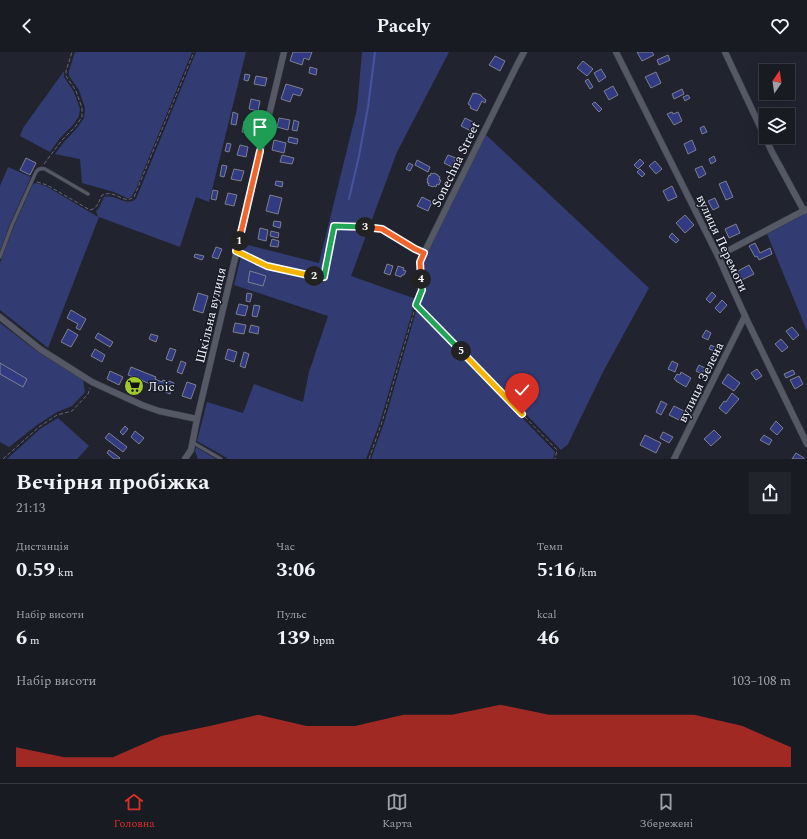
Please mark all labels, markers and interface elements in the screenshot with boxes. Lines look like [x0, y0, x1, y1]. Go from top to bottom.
text: Pacely [377, 13, 430, 40]
icon: back [16, 15, 38, 37]
icon: heart [769, 15, 791, 37]
north arrow [759, 64, 795, 100]
map controls [759, 64, 795, 144]
button: layers [759, 108, 795, 144]
pin [243, 110, 277, 151]
icon: arrive [249, 116, 271, 138]
street label: Sonechna Street [427, 118, 485, 211]
street label: вулиця Перемоги [691, 191, 754, 296]
pin: 3 [355, 217, 375, 237]
text: 3 [362, 218, 368, 235]
pin: 1 [229, 231, 249, 251]
text: 1 [236, 232, 242, 249]
street label: Шкільна вулиця [190, 265, 232, 365]
pin: 2 [304, 266, 324, 286]
text: 2 [311, 267, 317, 284]
pin: 4 [411, 269, 431, 289]
text: 4 [418, 270, 424, 287]
street label: вулиця Зелена [673, 338, 729, 426]
pin: 5 [451, 341, 471, 361]
text: 5 [458, 342, 464, 359]
pin [505, 373, 539, 414]
supermarket icon: Лоіс [123, 375, 145, 397]
place label: Лоіс [148, 377, 175, 397]
icon: check [511, 379, 533, 401]
text: Вечірня пробіжка [16, 466, 210, 499]
button: share [749, 472, 791, 514]
text: 21:13 [16, 498, 45, 518]
text: Дистанція [16, 538, 69, 555]
text: Час [276, 538, 295, 555]
text: Темп [537, 538, 563, 555]
text: 0.59 [16, 555, 55, 585]
text: 3:06 [276, 555, 315, 585]
text: 5:16 [537, 555, 576, 585]
text: km [55, 564, 73, 581]
text: /km [576, 564, 597, 581]
text: Набір висоти [16, 606, 84, 623]
text: Пульс [276, 606, 307, 623]
text: kcal [537, 606, 556, 623]
text: 6 [16, 623, 27, 653]
text: 139 [276, 623, 310, 653]
text: 46 [537, 623, 559, 653]
text: m [27, 632, 39, 649]
text: bpm [310, 632, 335, 649]
text: Набір висоти [16, 671, 96, 691]
text: 103–108 m [731, 671, 791, 691]
tab: Головна [114, 791, 155, 832]
tab: Карта [382, 791, 412, 832]
tab: Збережені [640, 791, 693, 832]

